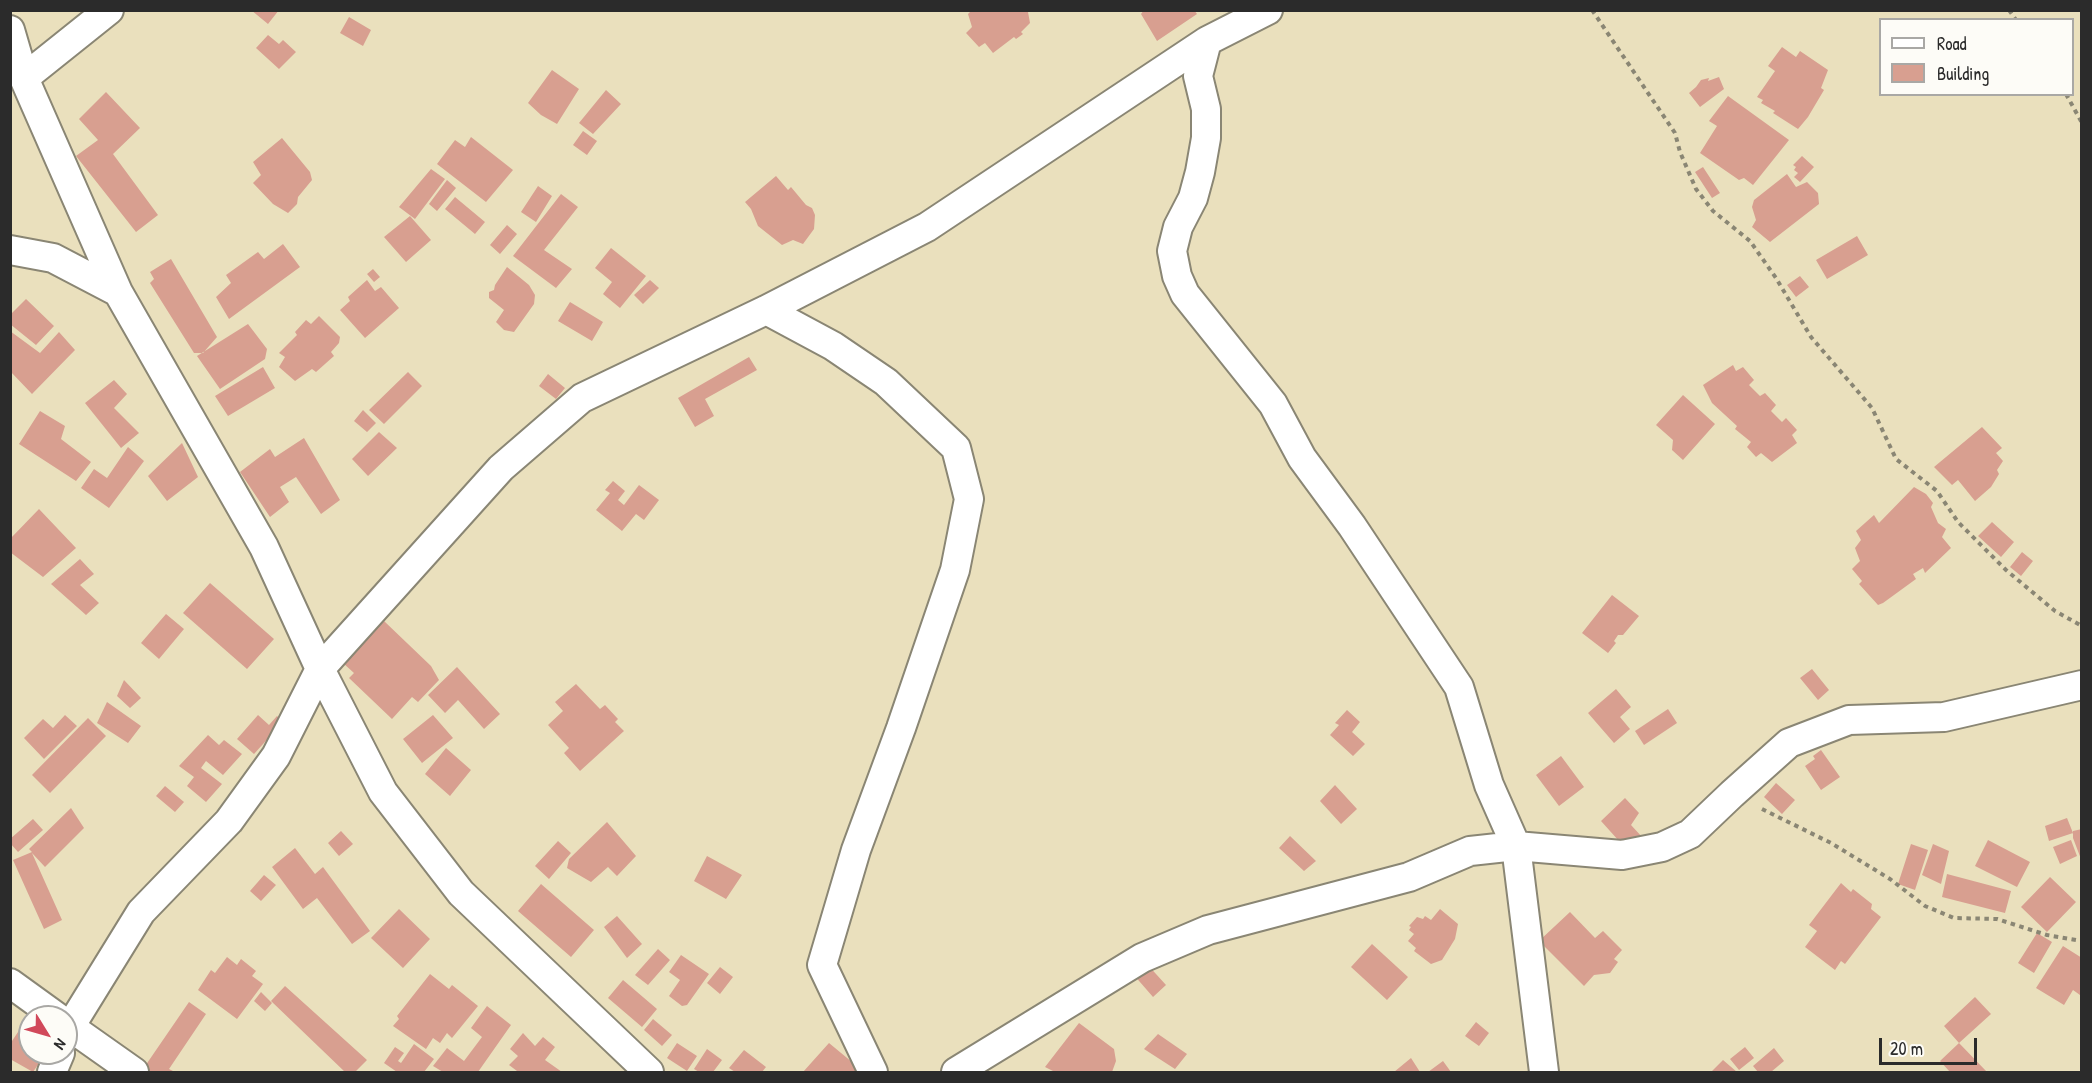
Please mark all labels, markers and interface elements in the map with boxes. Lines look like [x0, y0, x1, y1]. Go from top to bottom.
legend [1879, 18, 2074, 96]
text: Road [1937, 31, 1967, 56]
text: Building [1937, 61, 1989, 86]
north arrow [18, 1005, 78, 1065]
scale bar [1882, 1026, 1980, 1064]
text: N [49, 1035, 72, 1055]
text: 20 m [1890, 1036, 1923, 1061]

